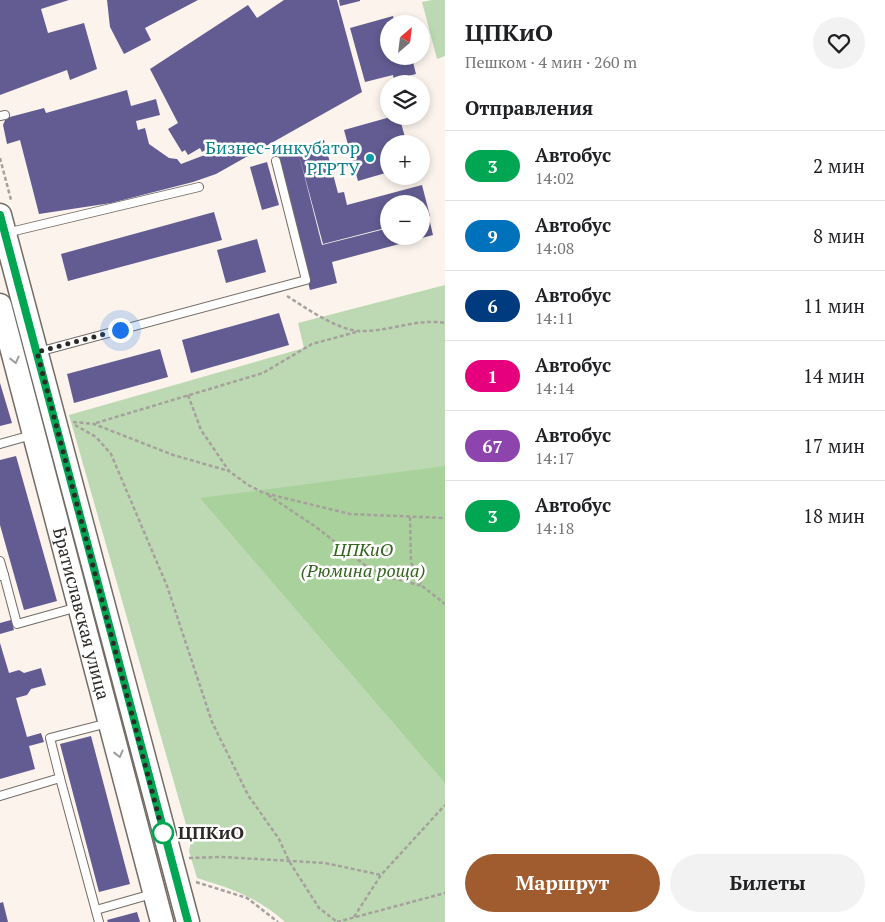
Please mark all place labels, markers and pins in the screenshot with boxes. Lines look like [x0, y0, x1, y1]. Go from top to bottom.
place label: Бизнес-инкубатор РГРТУ [205, 135, 360, 180]
marker: Бизнес-инкубатор РГРТУ [364, 152, 376, 164]
place label: ЦПКиО [178, 820, 244, 844]
marker: ЦПКиО [152, 822, 174, 844]

